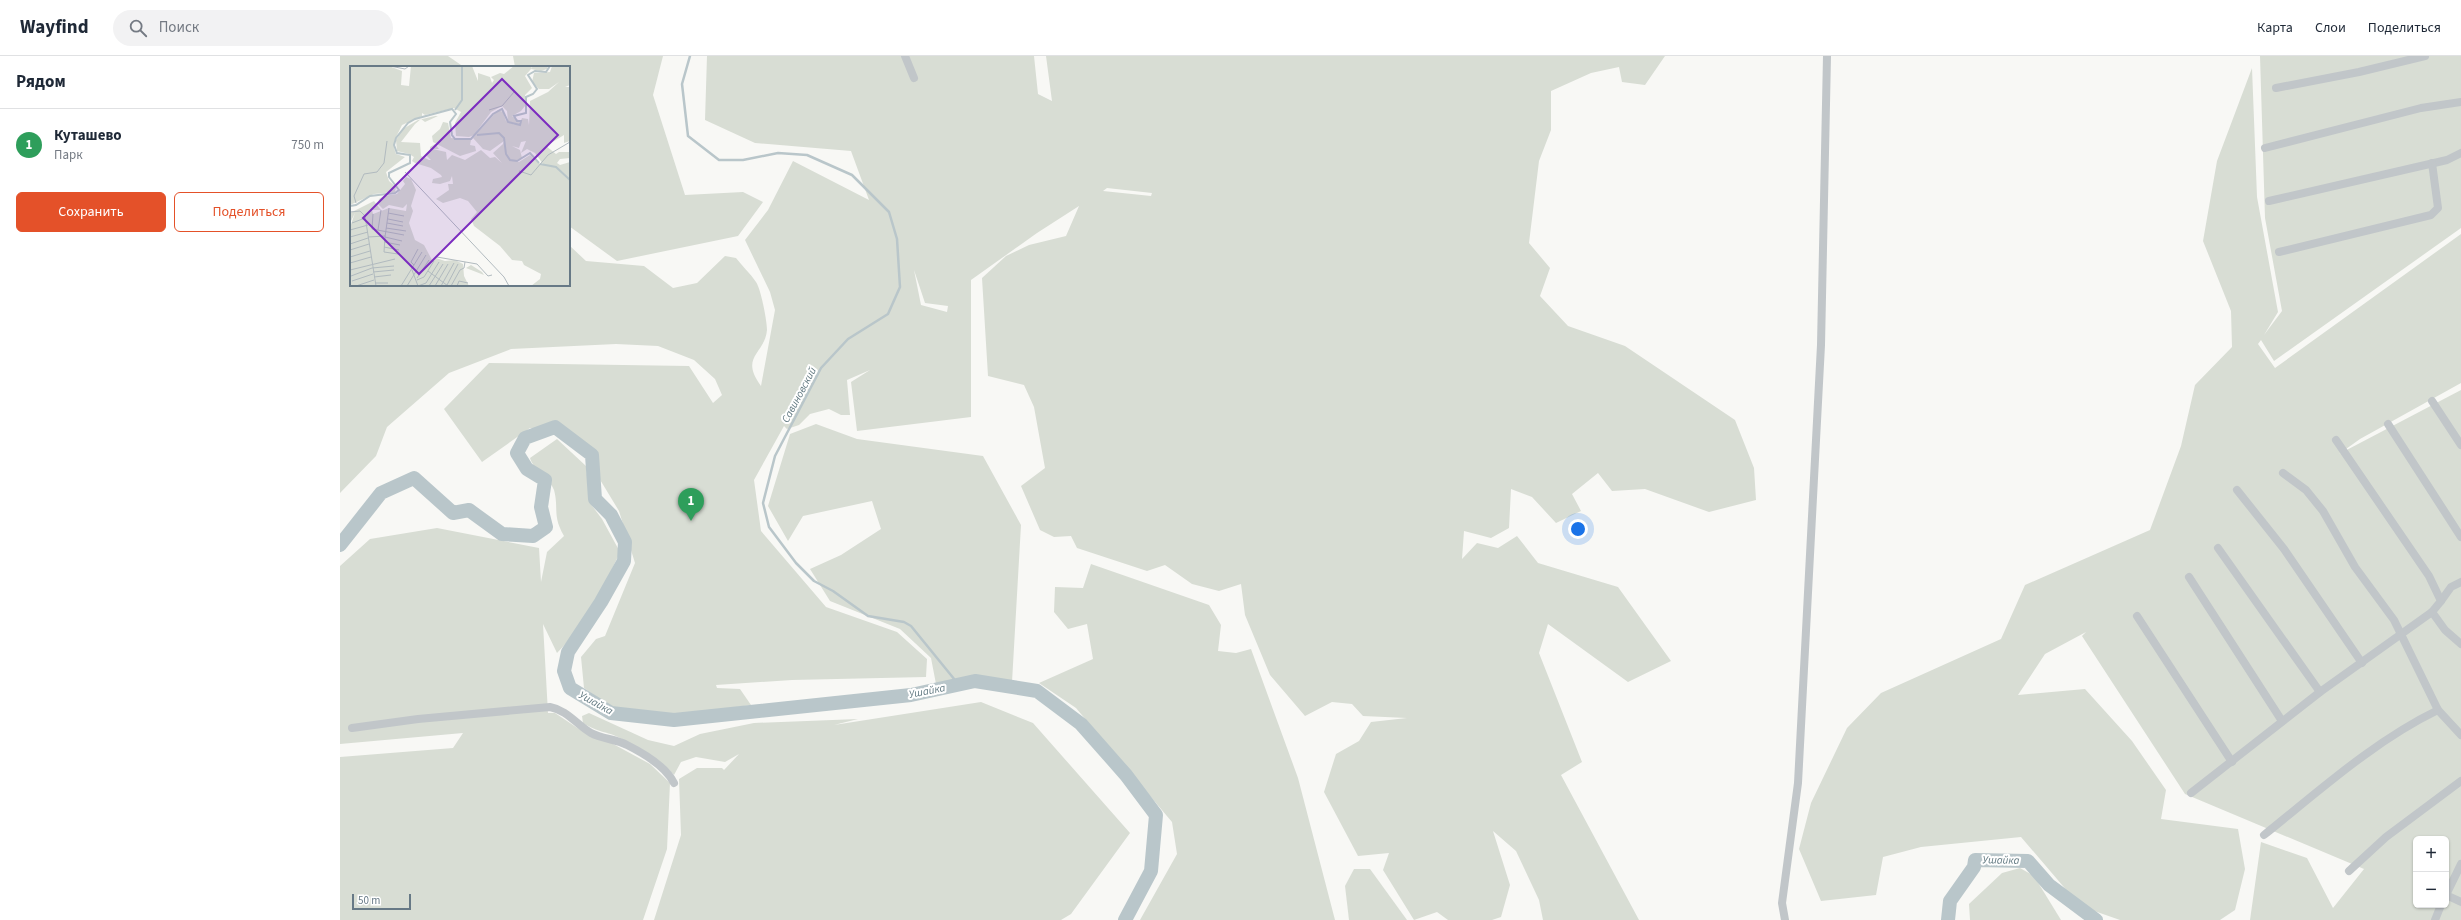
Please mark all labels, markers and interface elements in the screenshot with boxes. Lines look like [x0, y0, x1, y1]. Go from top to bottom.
search box [113, 10, 393, 46]
text: Wayfind [20, 14, 89, 41]
icon: search [127, 17, 149, 39]
text: Поиск [159, 17, 199, 38]
text: Карта [2257, 18, 2293, 38]
text: Слои [2315, 18, 2346, 38]
text: Поделиться [2368, 18, 2441, 38]
inset map [350, 66, 570, 286]
text: Рядом [16, 70, 66, 94]
text: Куташево [54, 125, 122, 146]
text: 1 [26, 136, 32, 154]
text: 750 m [291, 136, 324, 154]
text: Парк [54, 146, 83, 164]
button: Сохранить [16, 192, 166, 232]
button: Поделиться [174, 192, 324, 232]
water label: Савиновский [778, 364, 820, 425]
pin: 1 [678, 488, 704, 521]
your location [1568, 519, 1588, 539]
water label: Ушайка [908, 680, 947, 702]
water label: Ушайка [576, 688, 616, 719]
map controls [2413, 836, 2449, 908]
button: + [2413, 836, 2449, 872]
water label: Ушайка [1983, 852, 2020, 868]
button: − [2413, 872, 2449, 908]
scale bar [352, 892, 411, 911]
text: 50 m [358, 893, 380, 908]

